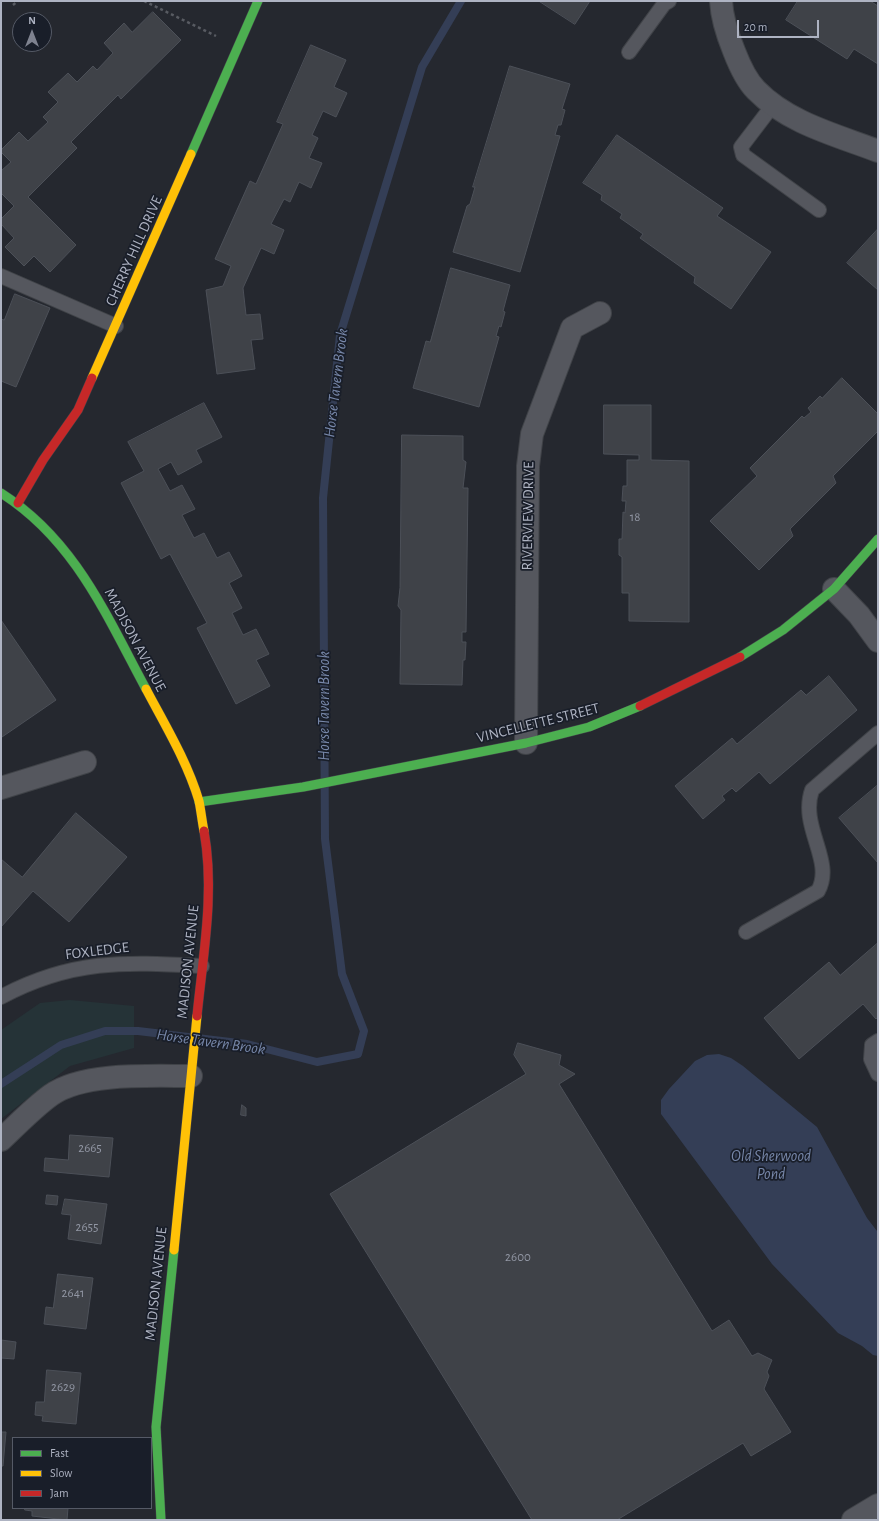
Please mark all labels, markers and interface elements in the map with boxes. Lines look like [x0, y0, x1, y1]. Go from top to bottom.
north arrow [12, 12, 52, 52]
scale bar [739, 12, 821, 38]
text: N [28, 15, 36, 26]
text: 20 m [744, 21, 767, 33]
street label: CHERRY HILL DRIVE [102, 193, 166, 309]
water label: Horse Tavern Brook [320, 327, 352, 439]
street label: RIVERVIEW DRIVE [518, 461, 538, 571]
house number: 18 [630, 509, 640, 525]
street label: MADISON AVENUE [100, 585, 170, 695]
water label: Horse Tavern Brook [314, 651, 334, 761]
street label: VINCELLETTE STREET [475, 699, 601, 747]
street label: MADISON AVENUE [173, 904, 203, 1020]
street label: FOXLEDGE [64, 938, 130, 964]
water label: Horse Tavern Brook [155, 1025, 267, 1059]
house number: 2665 [78, 1140, 102, 1156]
water label: Old Sherwood Pond [731, 1146, 811, 1184]
house number: 2655 [76, 1219, 98, 1235]
street label: MADISON AVENUE [141, 1226, 171, 1342]
house number: 2600 [505, 1249, 531, 1265]
house number: 2641 [62, 1285, 84, 1301]
house number: 2629 [51, 1379, 75, 1395]
legend [12, 1437, 152, 1509]
text: Fast [50, 1447, 69, 1459]
text: Slow [50, 1467, 72, 1479]
text: Jam [50, 1487, 69, 1499]

